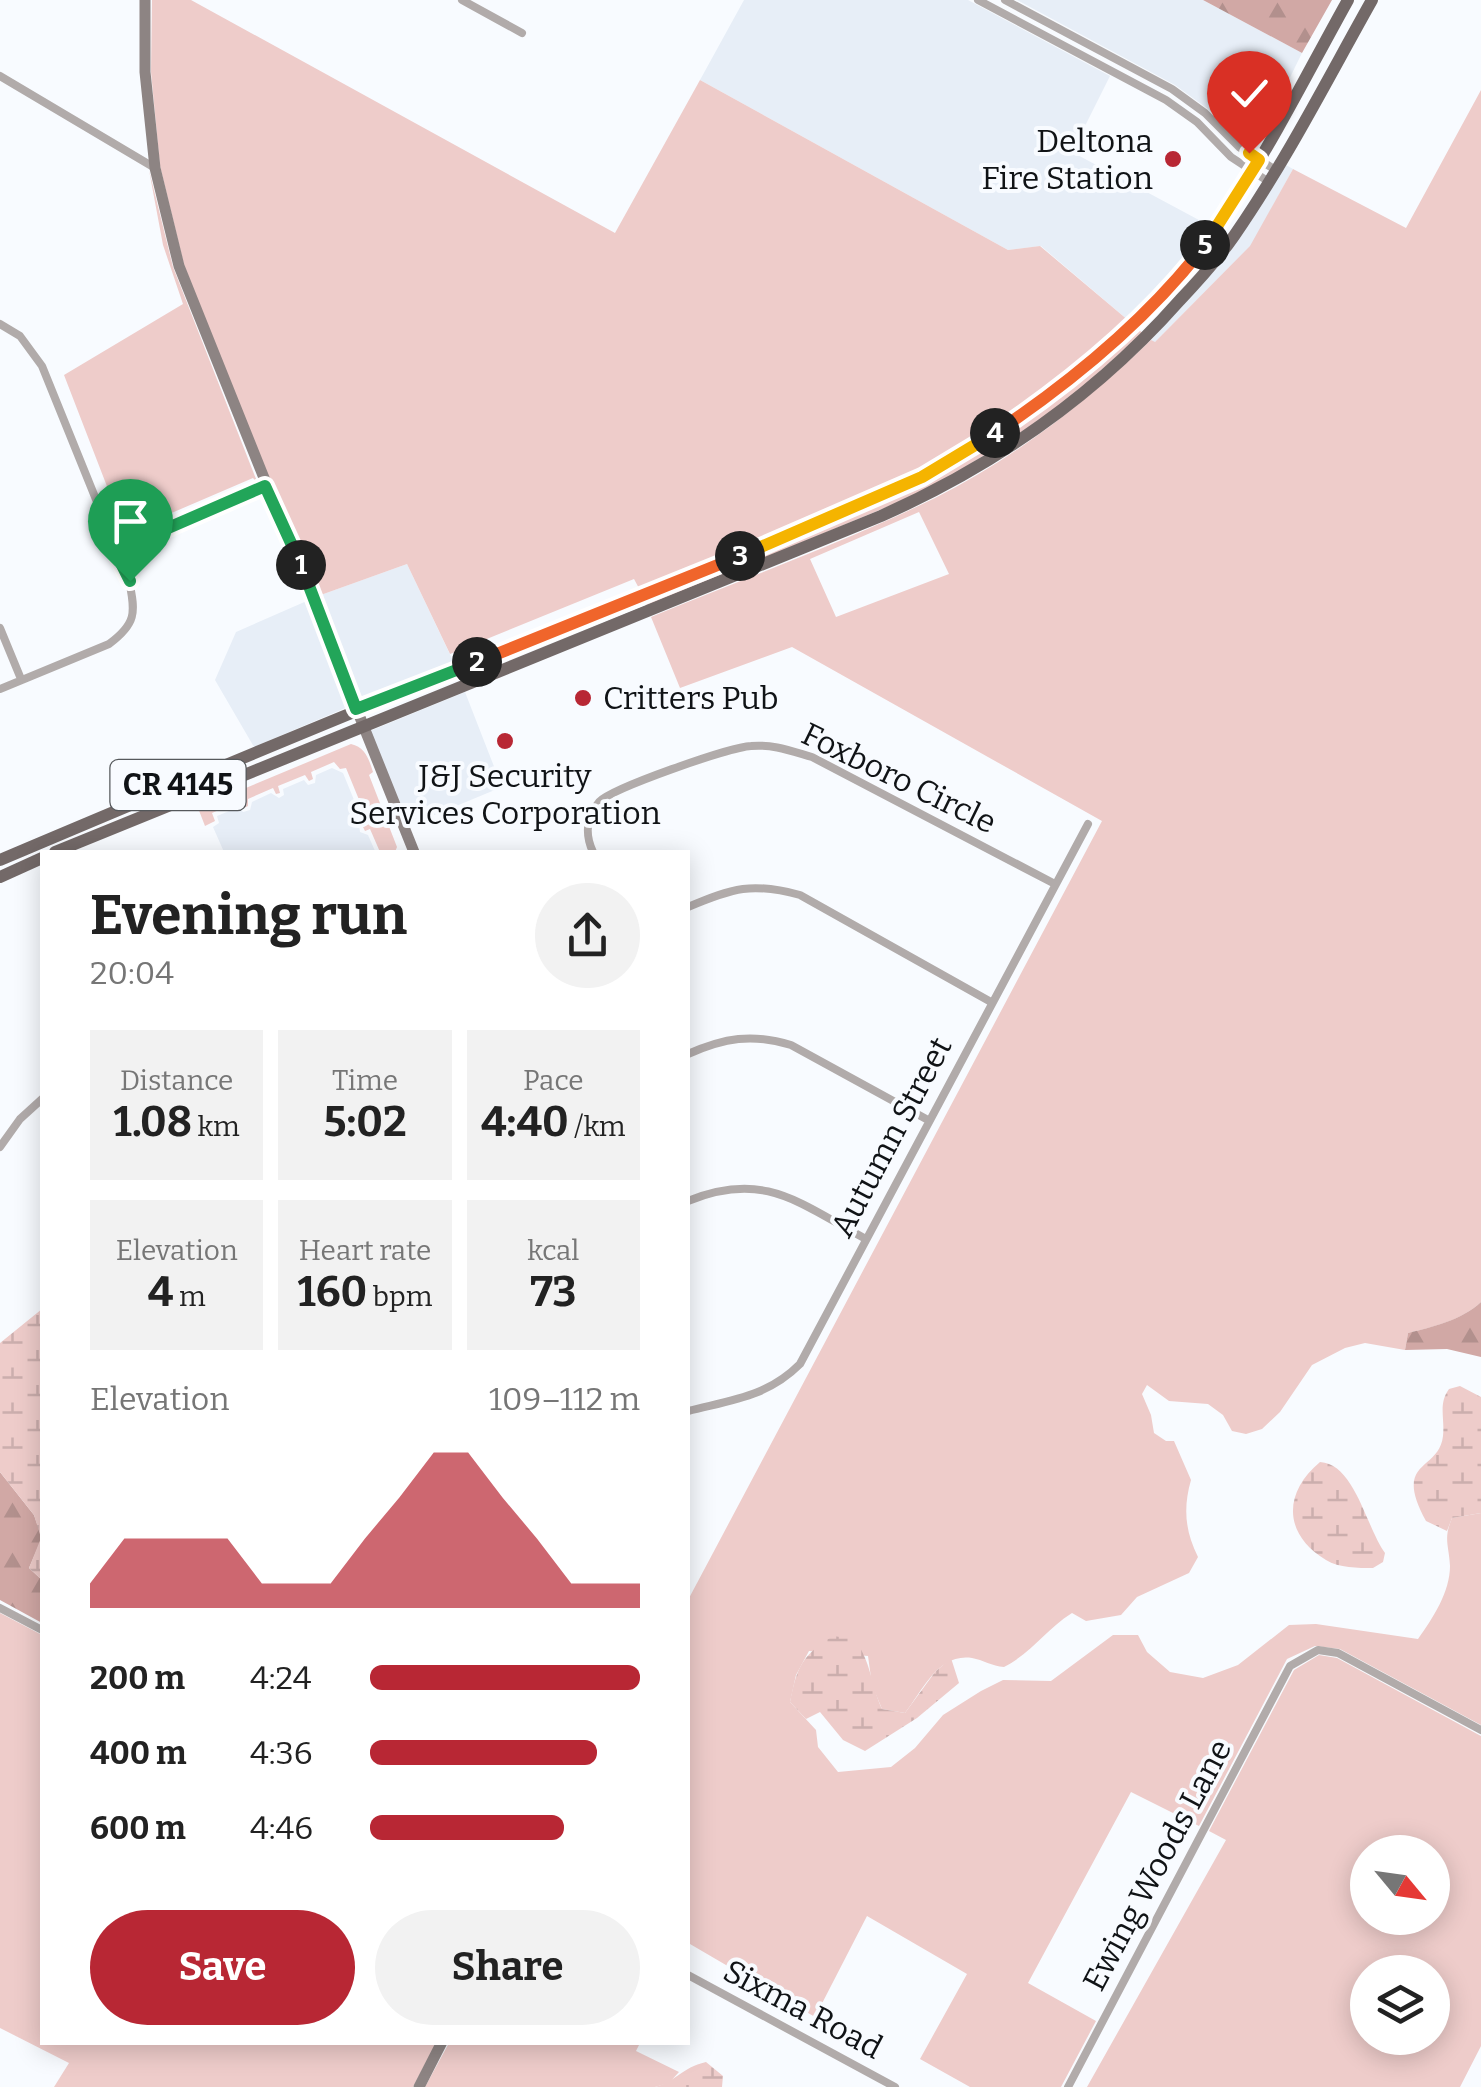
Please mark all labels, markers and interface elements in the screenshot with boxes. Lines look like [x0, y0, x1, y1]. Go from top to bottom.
pin [1207, 51, 1292, 154]
icon: check [1222, 66, 1277, 121]
place label: Deltona Fire Station [981, 122, 1153, 197]
marker: Deltona Fire Station [1162, 148, 1184, 170]
pin: 5 [1180, 220, 1230, 270]
text: 5 [1197, 228, 1213, 261]
pin: 4 [970, 408, 1020, 458]
text: 4 [986, 416, 1004, 449]
pin [88, 479, 173, 582]
icon: arrive [103, 494, 158, 549]
pin: 3 [715, 531, 765, 581]
text: 3 [732, 539, 748, 572]
pin: 1 [276, 540, 326, 590]
text: 1 [295, 548, 307, 581]
pin: 2 [452, 637, 502, 687]
text: 2 [469, 645, 485, 678]
place label: Critters Pub [603, 679, 779, 717]
marker: Critters Pub [572, 687, 594, 709]
street label: Foxboro Circle [796, 715, 1002, 841]
marker: J&J Security Services Corporation [494, 730, 516, 752]
place label: J&J Security Services Corporation [349, 757, 661, 832]
road number: CR 4145 [110, 760, 246, 810]
text: Evening run [90, 883, 407, 949]
button: share [535, 883, 640, 988]
text: 20:04 [90, 954, 174, 992]
street label: Autumn Street [822, 1030, 960, 1243]
text: Distance [120, 1064, 233, 1097]
text: Time [332, 1064, 398, 1097]
text: Pace [523, 1064, 584, 1097]
text: 1.08 [114, 1097, 192, 1147]
text: 5:02 [323, 1097, 407, 1147]
text: 4:40 [481, 1097, 569, 1147]
text: km [192, 1110, 240, 1143]
text: /km [569, 1110, 626, 1143]
text: Elevation [116, 1234, 238, 1267]
text: Heart rate [299, 1234, 431, 1267]
text: kcal [527, 1234, 579, 1267]
text: 4 [148, 1267, 173, 1317]
text: 160 [298, 1267, 367, 1317]
text: 73 [530, 1267, 576, 1317]
text: m [173, 1280, 206, 1313]
text: bpm [367, 1280, 432, 1313]
text: Elevation [90, 1380, 230, 1418]
text: 109–112 m [489, 1380, 640, 1418]
text: 200 m [90, 1659, 185, 1697]
text: 4:24 [250, 1659, 312, 1697]
street label: Ewing Woods Lane [1075, 1733, 1239, 1997]
text: 400 m [90, 1734, 186, 1772]
text: 4:36 [250, 1734, 312, 1772]
text: 600 m [90, 1809, 186, 1847]
text: 4:46 [250, 1809, 313, 1847]
north arrow [1350, 1835, 1450, 1935]
map controls [1350, 1835, 1450, 2055]
button: Save [90, 1910, 355, 2025]
button: Share [375, 1910, 640, 2025]
street label: Sixma Road [717, 1951, 889, 2067]
button: layers [1350, 1955, 1450, 2055]

